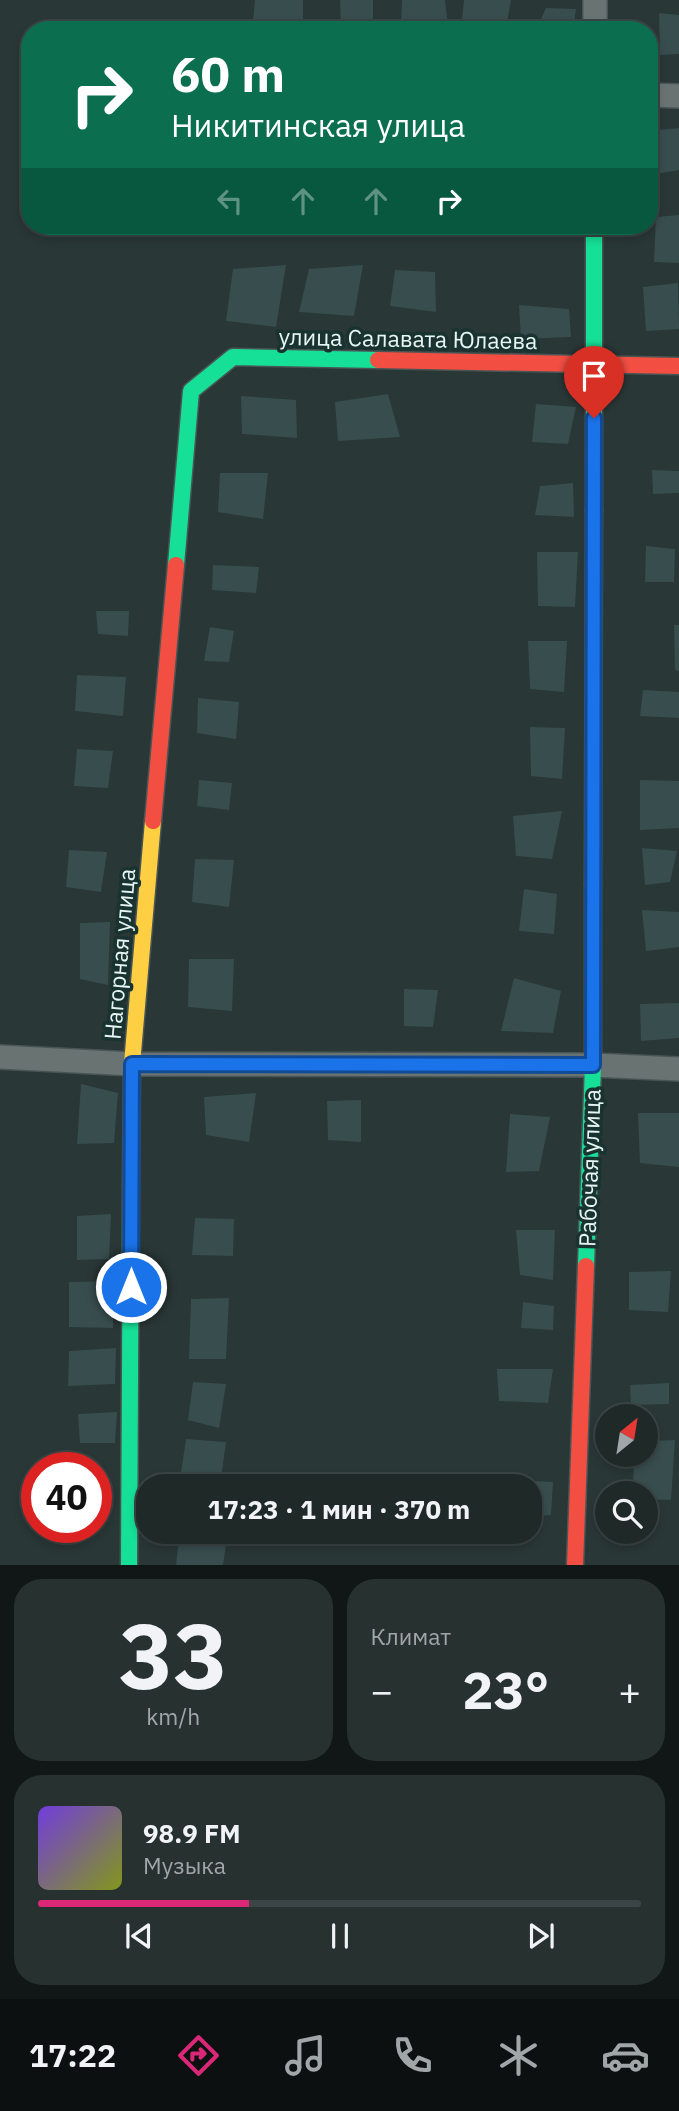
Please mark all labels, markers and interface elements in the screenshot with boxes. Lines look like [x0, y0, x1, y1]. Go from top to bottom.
text: 60 m [171, 42, 285, 105]
icon: right [56, 49, 147, 140]
text: Никитинская улица [171, 104, 465, 146]
icon: left [211, 182, 249, 220]
icon: ahead [284, 182, 322, 220]
icon: ahead [357, 182, 395, 220]
icon: right [430, 182, 468, 220]
street label: улица Салавата Юлаева [278, 321, 538, 355]
pin [564, 346, 624, 418]
icon: arrive [575, 357, 613, 395]
street label: Нагорная улица [97, 867, 141, 1041]
street label: Рабочая улица [571, 1088, 607, 1248]
position arrow [94, 1250, 168, 1324]
north arrow [595, 1404, 658, 1466]
map controls [595, 1404, 658, 1544]
speed limit sign: 40 [21, 1452, 112, 1543]
button: search [595, 1481, 658, 1544]
text: 17:23 · 1 мин · 370 m [208, 1492, 470, 1526]
text: 33 [119, 1596, 228, 1714]
text: Климат [371, 1621, 451, 1651]
text: 23° [462, 1656, 549, 1723]
text: − [371, 1666, 393, 1715]
text: + [618, 1666, 641, 1715]
text: km/h [146, 1701, 200, 1731]
text: 98.9 FM [143, 1816, 241, 1850]
text: Музыка [143, 1850, 226, 1880]
icon: previous [120, 1917, 158, 1955]
icon: pause [321, 1917, 359, 1955]
icon: next [522, 1917, 560, 1955]
icon: directions [174, 2031, 223, 2080]
icon: music [281, 2031, 330, 2080]
icon: phone [388, 2031, 437, 2080]
icon: climate [494, 2031, 543, 2080]
icon: car [601, 2031, 650, 2080]
text: 17:22 [29, 2034, 116, 2076]

